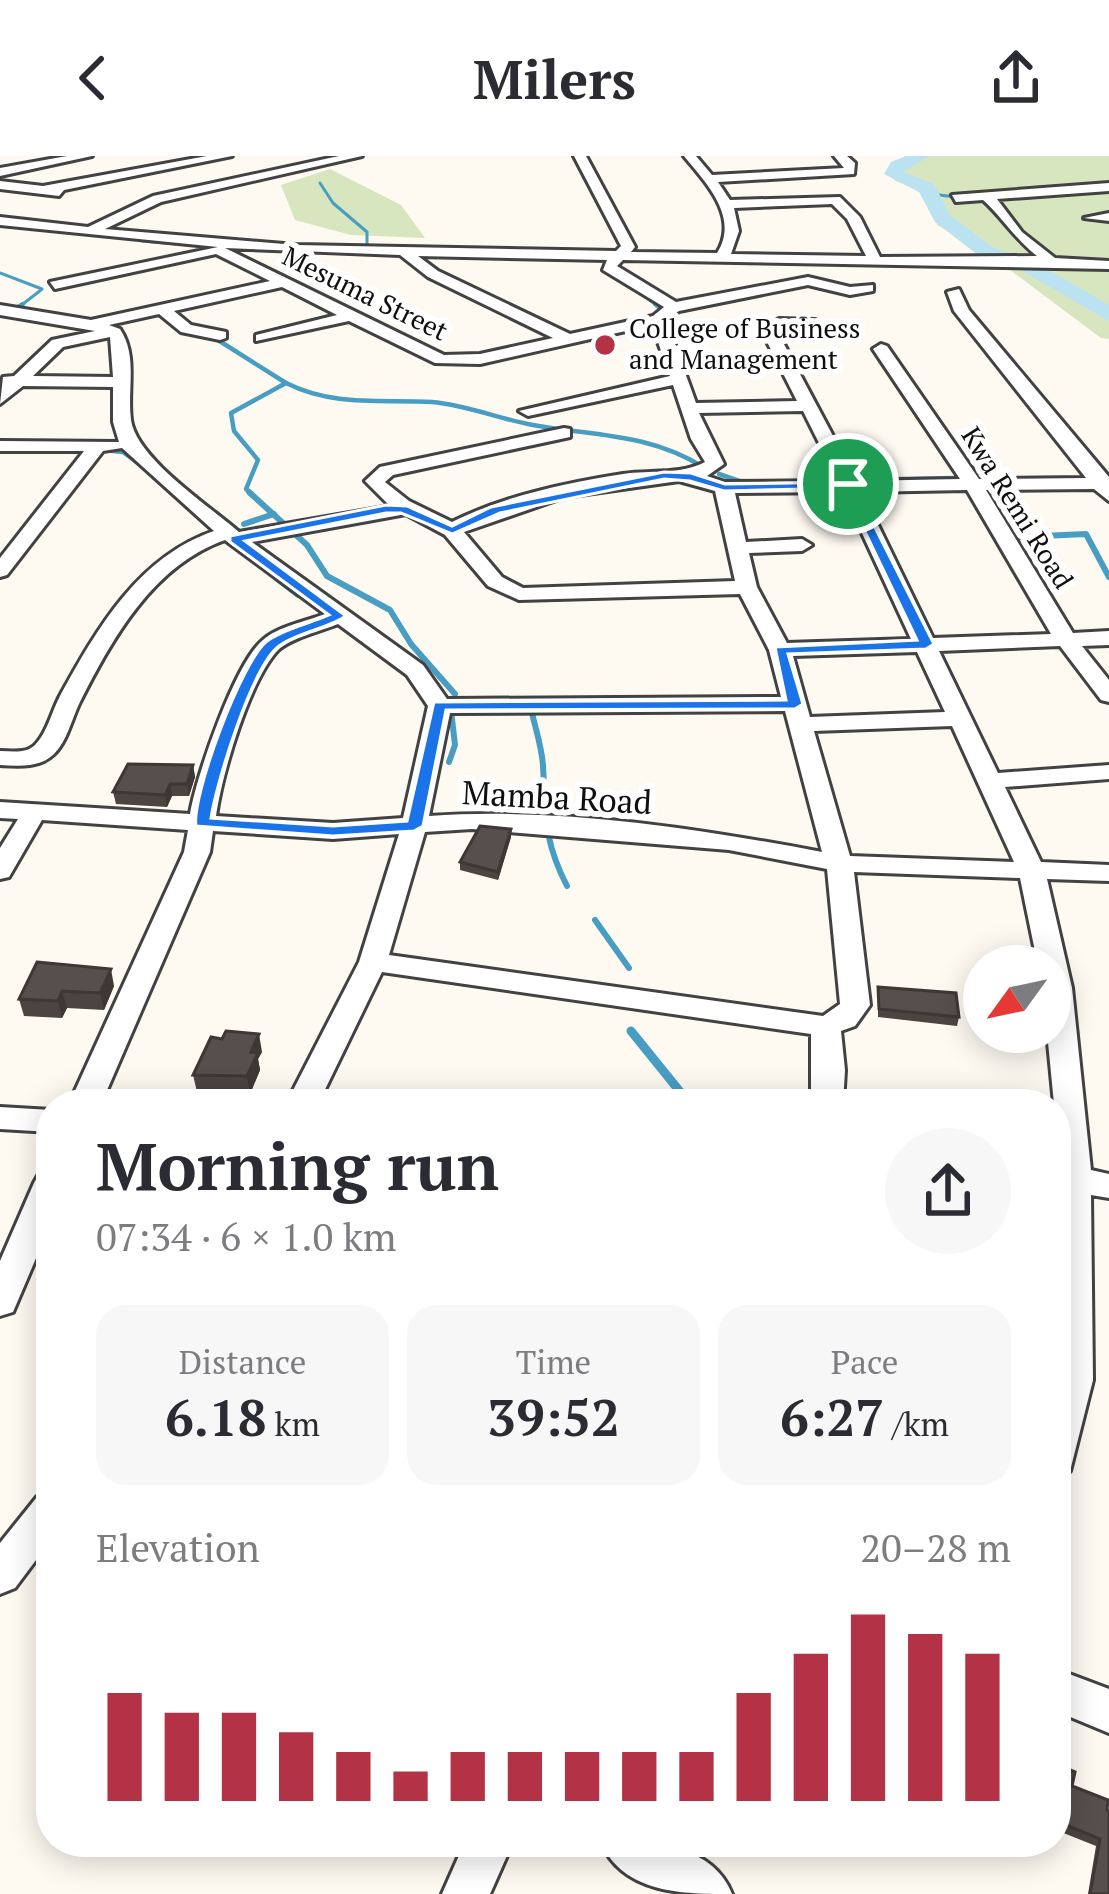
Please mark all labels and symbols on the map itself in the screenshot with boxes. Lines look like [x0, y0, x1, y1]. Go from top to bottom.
street label: Mesuma Street [277, 238, 454, 349]
place label: College of Business and Management [629, 310, 861, 377]
marker: College of Business and Management [592, 332, 618, 358]
street label: Kwa Remi Road [954, 420, 1082, 595]
pin [797, 433, 899, 535]
street label: Mamba Road [461, 770, 653, 823]
north arrow [963, 945, 1071, 1053]

